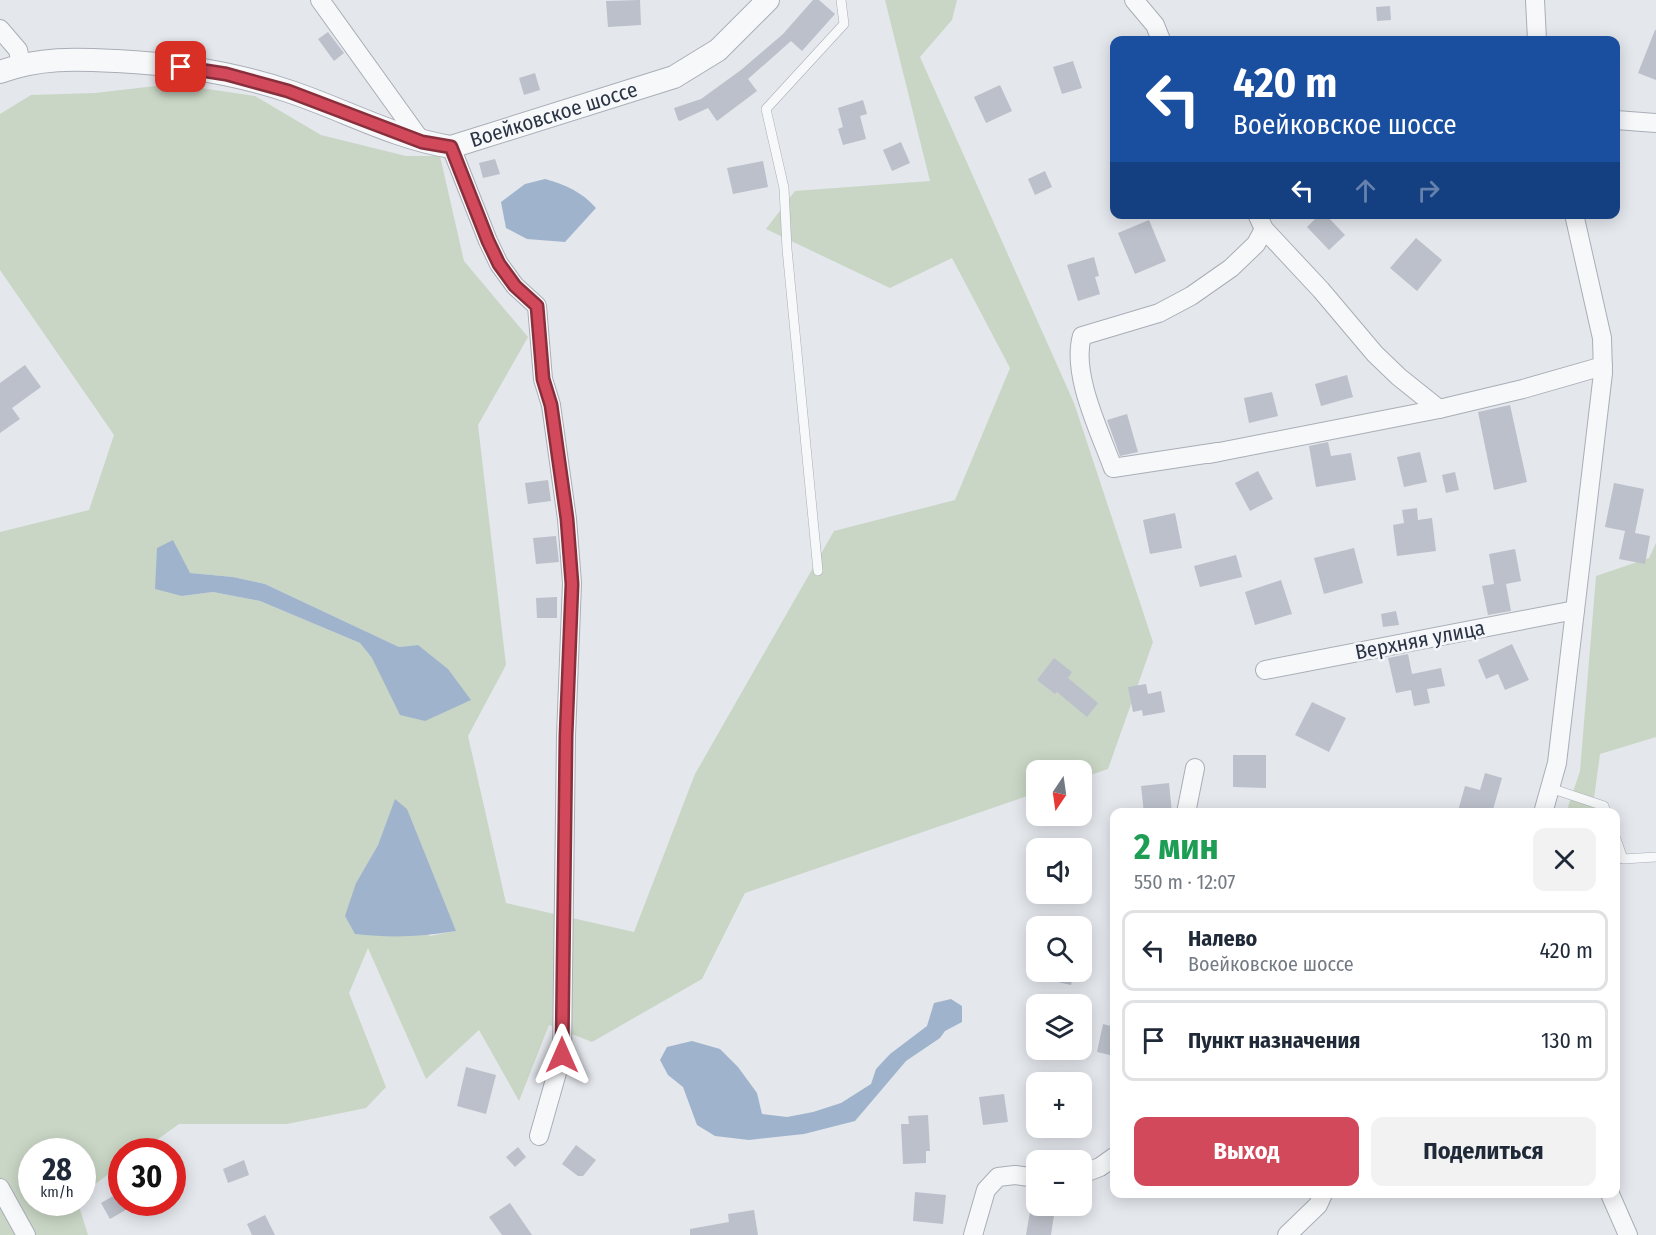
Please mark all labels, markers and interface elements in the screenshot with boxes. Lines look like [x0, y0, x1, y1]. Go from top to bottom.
pin [155, 41, 206, 92]
icon: arrive [164, 50, 197, 83]
text: 420 m [1233, 58, 1337, 108]
icon: left [1134, 60, 1212, 138]
street label: Воейковское шоссе [467, 76, 641, 153]
text: Воейковское шоссе [1233, 109, 1457, 141]
icon: left [1286, 174, 1319, 207]
icon: ahead [1349, 174, 1382, 207]
icon: right [1412, 174, 1445, 207]
street label: Верхняя улица [1353, 615, 1487, 665]
north arrow [1026, 760, 1092, 826]
map controls [1026, 760, 1092, 1216]
text: 2 мин [1134, 825, 1219, 869]
button: close [1533, 828, 1596, 891]
button: sound [1026, 838, 1092, 904]
text: 550 m · 12:07 [1134, 870, 1235, 894]
button: search [1026, 916, 1092, 982]
text: Налево [1188, 925, 1257, 952]
icon: left [1137, 934, 1170, 967]
text: 420 m [1539, 937, 1593, 964]
text: Воейковское шоссе [1188, 952, 1354, 976]
button: layers [1026, 994, 1092, 1060]
position arrow [530, 1023, 594, 1087]
icon: arrive [1137, 1024, 1170, 1057]
text: Пункт назначения [1188, 1027, 1360, 1054]
text: 130 m [1541, 1027, 1593, 1054]
button: + [1026, 1072, 1092, 1138]
button: Выход [1134, 1117, 1359, 1186]
button: Поделиться [1371, 1117, 1596, 1186]
speed limit sign: 30 [108, 1138, 186, 1216]
button: − [1026, 1150, 1092, 1216]
text: 28 [42, 1152, 72, 1188]
text: km/h [40, 1183, 74, 1201]

